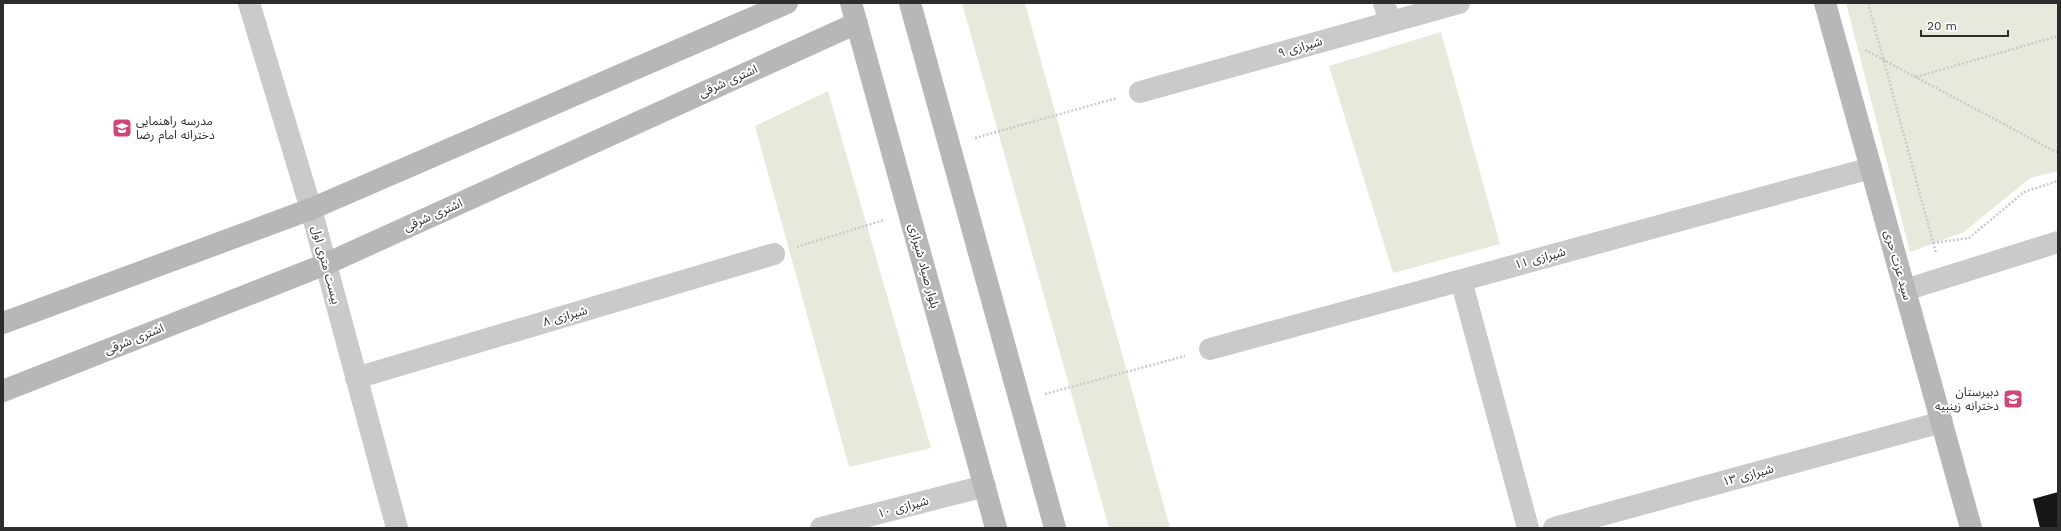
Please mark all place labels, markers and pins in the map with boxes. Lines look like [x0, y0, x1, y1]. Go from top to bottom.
place label: مدرسه راهنمایی دخترانه امام رضا [136, 114, 215, 144]
school or university icon: مدرسه راهنمایی دخترانه امام رضا [111, 117, 133, 139]
place label: دبیرستان دخترانه زینبیه [1935, 385, 1999, 413]
school or university icon: دبیرستان دخترانه زینبیه [2002, 388, 2024, 410]

